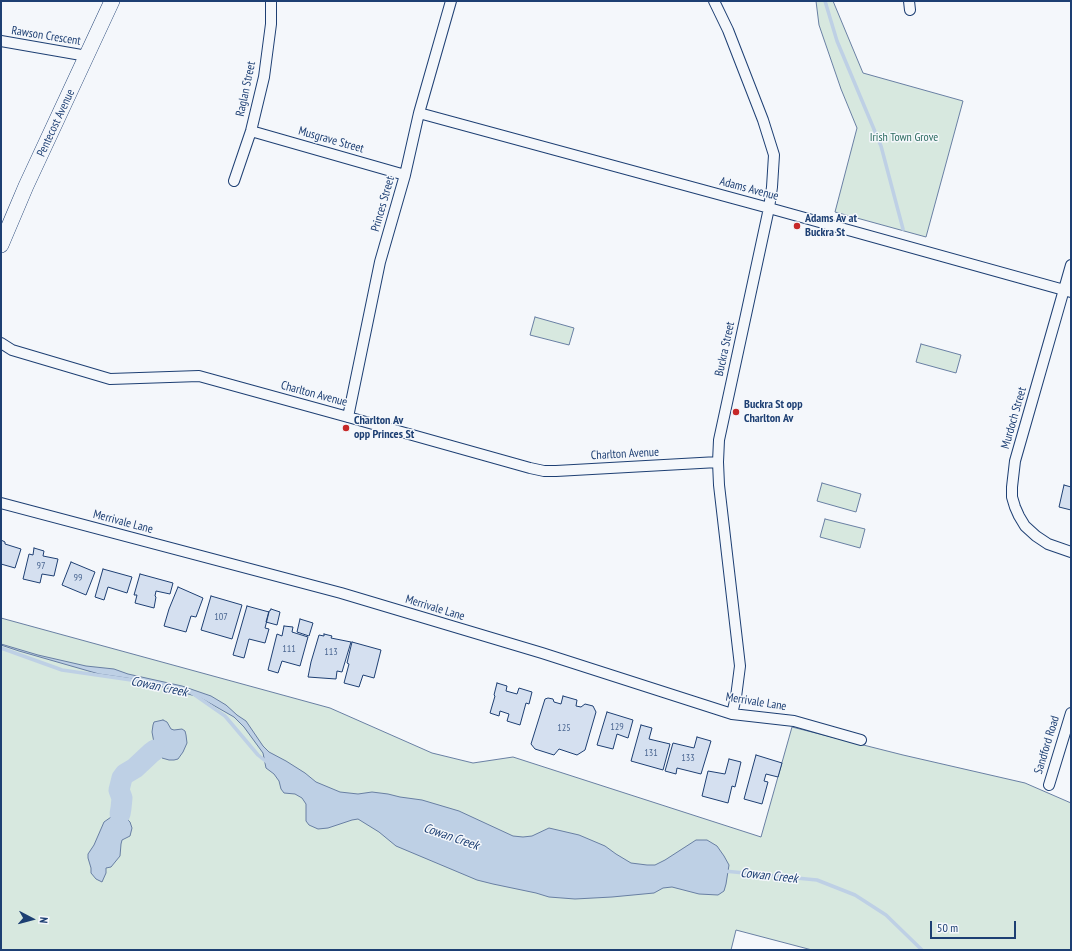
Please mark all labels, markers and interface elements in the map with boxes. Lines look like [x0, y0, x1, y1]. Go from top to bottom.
street label: Rawson Crescent [10, 23, 82, 49]
street label: Raglan Street [233, 60, 259, 118]
street label: Pentecost Avenue [34, 87, 78, 159]
street label: Musgrave Street [297, 124, 365, 156]
park label: Irish Town Grove [870, 131, 938, 145]
street label: Adams Avenue [718, 174, 780, 204]
street label: Princes Street [368, 175, 398, 233]
place label: Adams Av at Buckra St [805, 212, 857, 240]
marker: Adams Av at Buckra St [792, 221, 802, 231]
street label: Buckra Street [712, 320, 738, 378]
street label: Charlton Avenue [279, 378, 349, 410]
street label: Murdoch Street [998, 386, 1030, 450]
place label: Buckra St opp Charlton Av [744, 398, 803, 426]
marker: Buckra St opp Charlton Av [731, 407, 741, 417]
place label: Charlton Av opp Princes St [354, 414, 414, 442]
marker: Charlton Av opp Princes St [341, 423, 351, 433]
street label: Charlton Avenue [591, 445, 659, 463]
street label: Merrivale Lane [91, 507, 155, 537]
house number: 97 [37, 560, 45, 572]
house number: 99 [74, 572, 82, 584]
street label: Merrivale Lane [404, 592, 466, 624]
house number: 107 [214, 611, 228, 623]
house number: 111 [282, 643, 296, 655]
house number: 113 [324, 646, 338, 658]
water label: Cowan Creek [129, 673, 189, 701]
street label: Merrivale Lane [725, 690, 787, 714]
street label: Sandford Road [1031, 714, 1063, 776]
house number: 129 [610, 721, 624, 733]
house number: 125 [557, 722, 571, 734]
house number: 131 [644, 747, 658, 759]
house number: 133 [681, 752, 695, 764]
water label: Cowan Creek [421, 820, 481, 854]
water label: Cowan Creek [740, 865, 798, 887]
north arrow [12, 899, 52, 939]
scale bar [932, 913, 1018, 939]
text: N [37, 917, 51, 924]
text: 50 m [937, 920, 958, 935]

